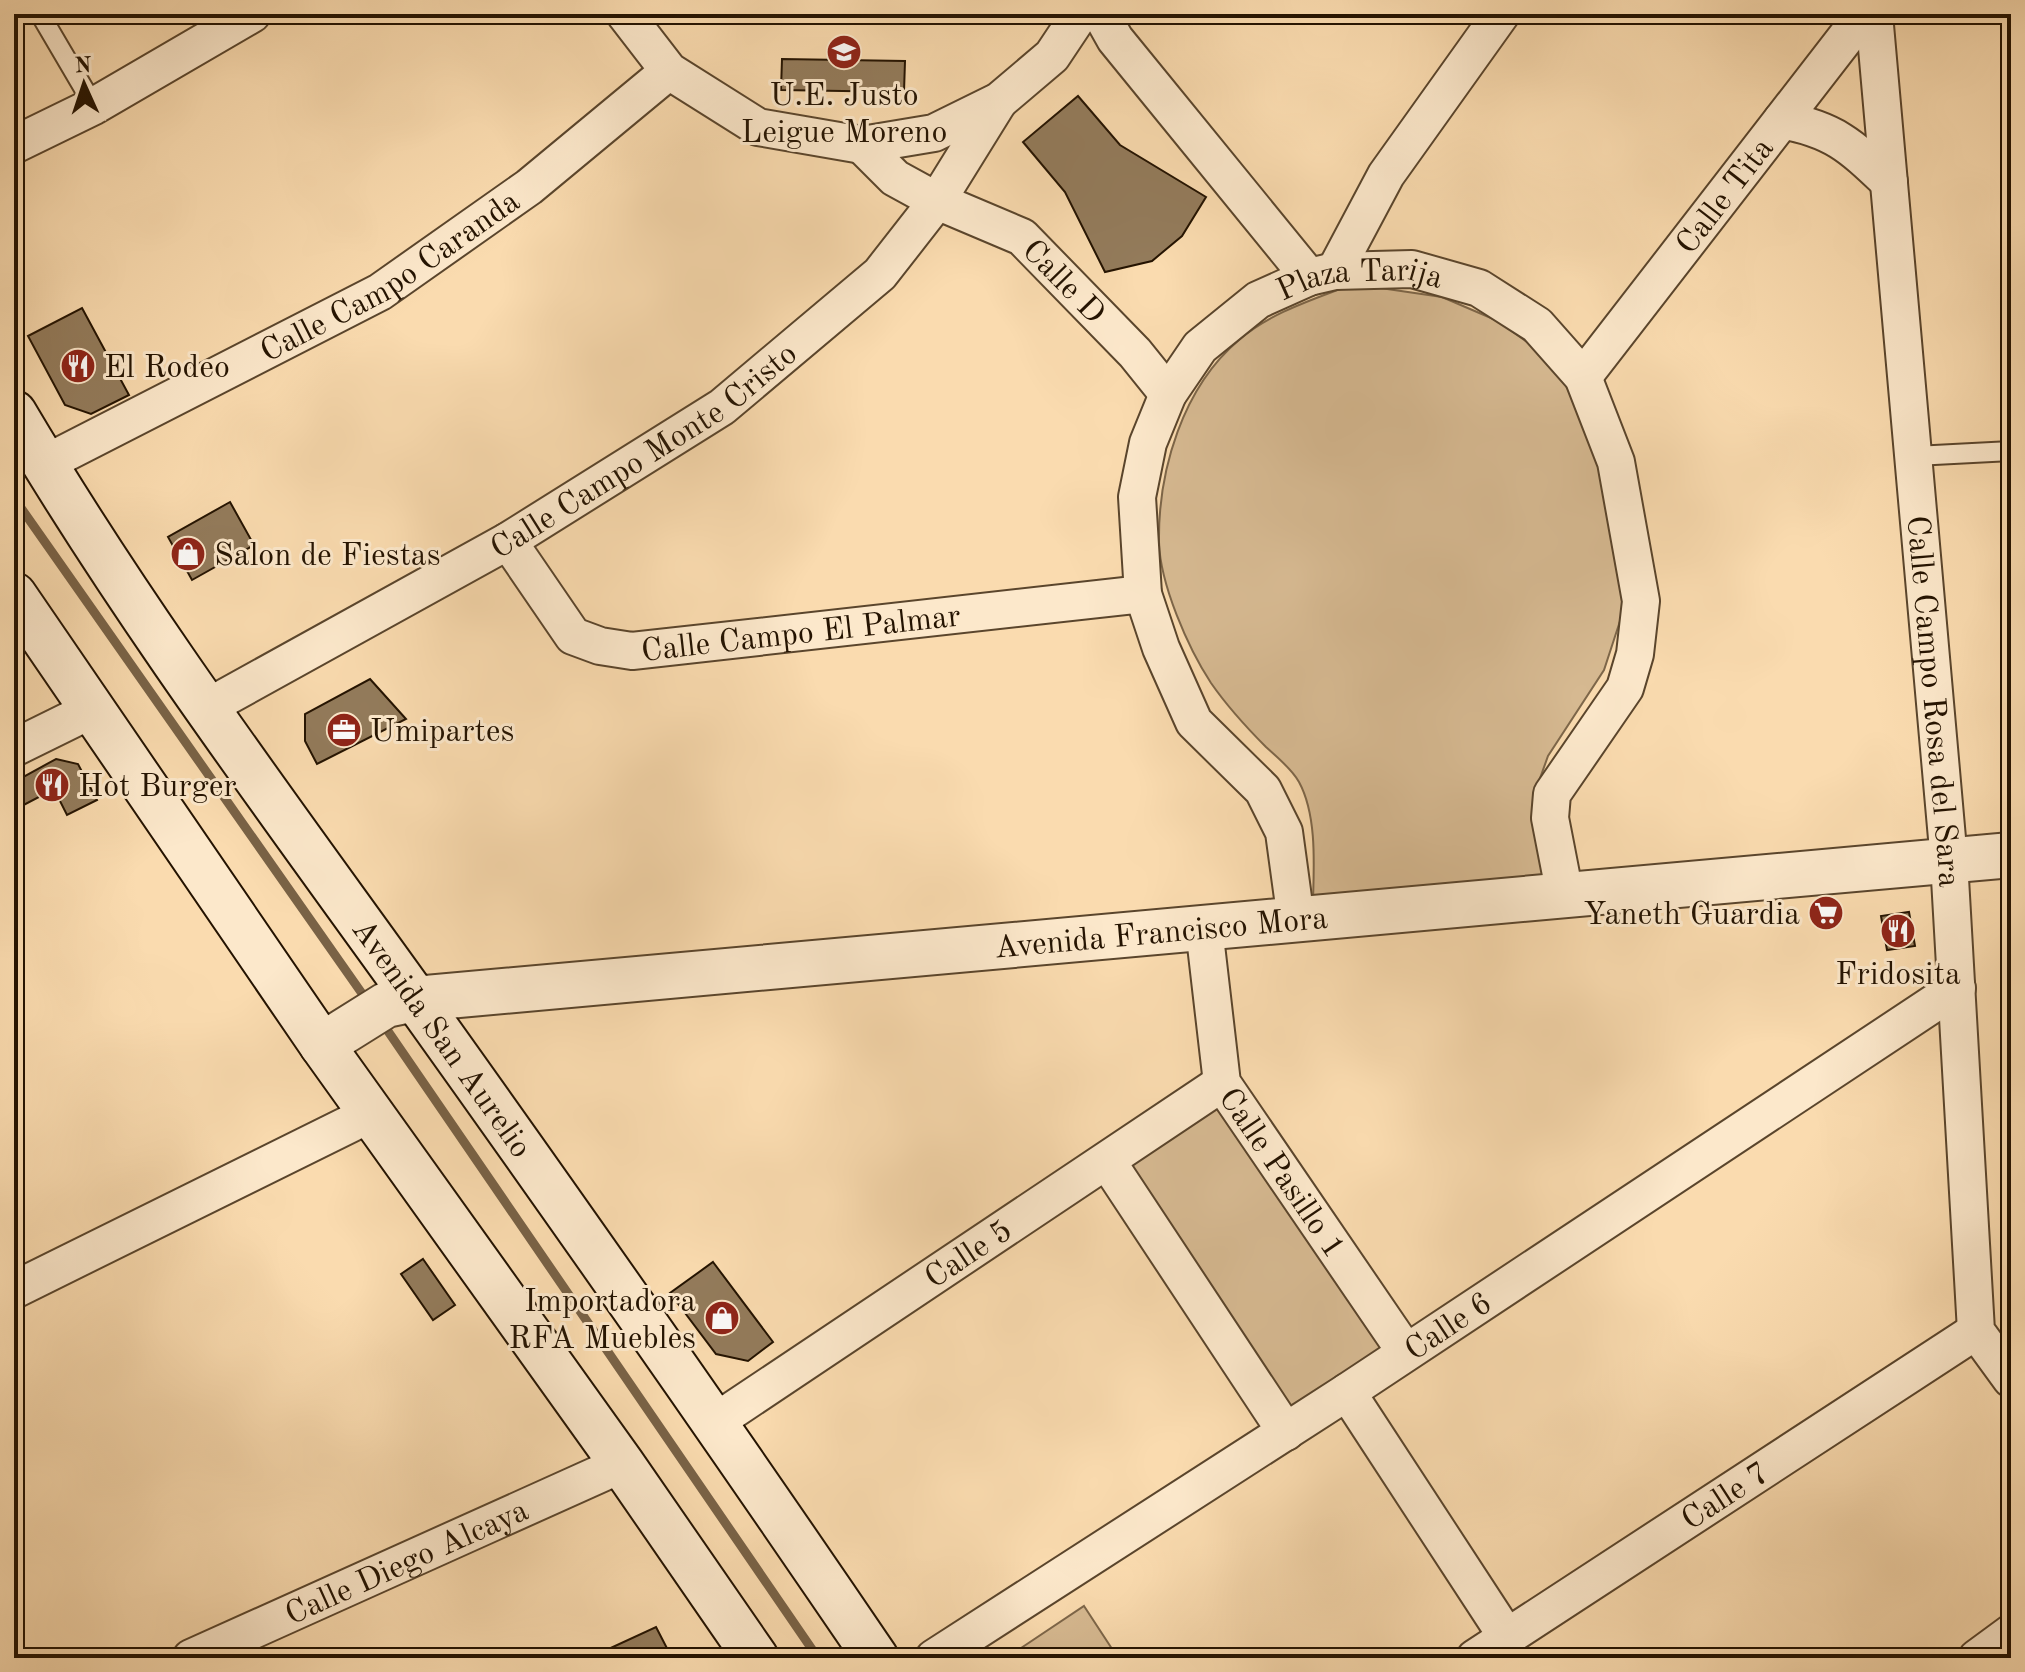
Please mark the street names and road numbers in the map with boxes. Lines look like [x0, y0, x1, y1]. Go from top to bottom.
street label: Calle Tita [1672, 133, 1781, 261]
street label: Calle Campo Caranda [256, 186, 527, 369]
street label: Calle D [1015, 235, 1110, 331]
street label: Plaza Tarija [1272, 256, 1446, 308]
street label: Calle Campo Monte Cristo [486, 338, 804, 566]
street label: Calle Campo Rosa del Sara [1899, 514, 1964, 889]
street label: Calle Campo El Palmar [640, 601, 962, 669]
street label: Avenida Francisco Mora [993, 904, 1329, 966]
street label: Avenida San Aurelio [345, 914, 536, 1164]
street label: Calle Pasillo 1 [1211, 1083, 1349, 1264]
street label: Calle 5 [920, 1215, 1019, 1296]
street label: Calle 6 [1400, 1288, 1499, 1368]
street label: Calle 7 [1677, 1458, 1775, 1537]
street label: Calle Diego Alcaya [281, 1495, 534, 1632]

